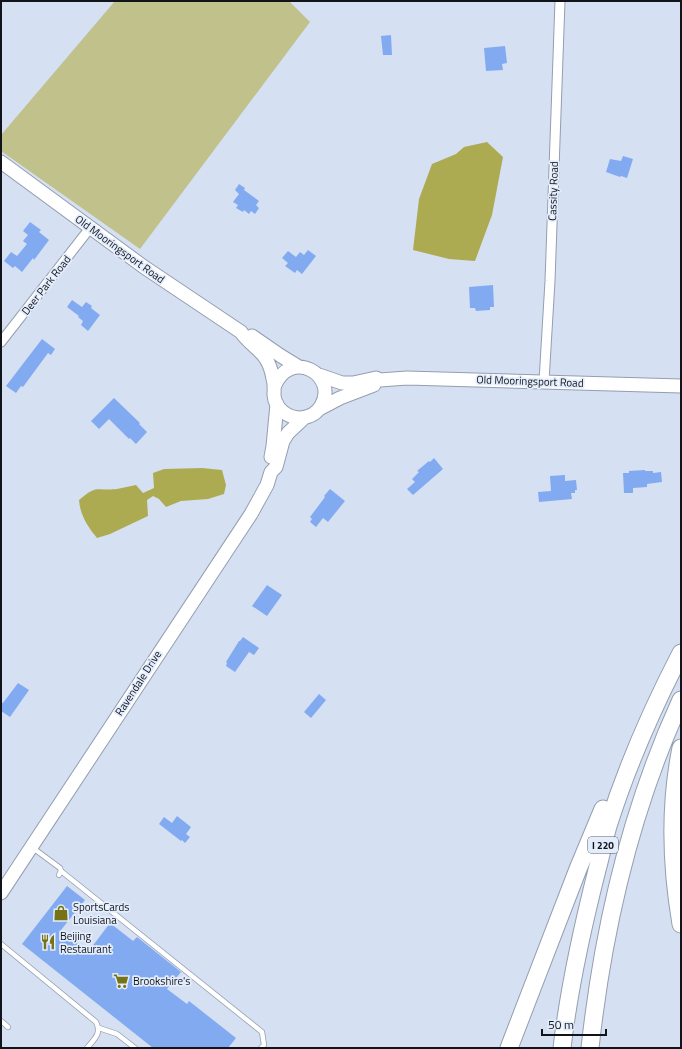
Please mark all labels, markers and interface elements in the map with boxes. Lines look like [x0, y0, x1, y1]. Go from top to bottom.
street label: Cassity Road [544, 161, 562, 221]
street label: Old Mooringsport Road [72, 211, 168, 287]
street label: Deer Park Road [18, 252, 74, 318]
street label: Old Mooringsport Road [476, 371, 584, 391]
street label: Ravendale Drive [111, 647, 165, 719]
road number: I 220 [588, 837, 618, 853]
place label: SportsCards Louisiana [73, 899, 129, 928]
shop icon: SportsCards Louisiana [52, 904, 70, 922]
place label: Beijing Restaurant [60, 928, 112, 957]
restaurant icon: Beijing Restaurant [39, 933, 57, 951]
supermarket icon: Brookshire's [112, 972, 130, 990]
place label: Brookshire's [133, 973, 190, 989]
scale bar [542, 1011, 606, 1037]
text: 50 m [548, 1015, 574, 1034]

